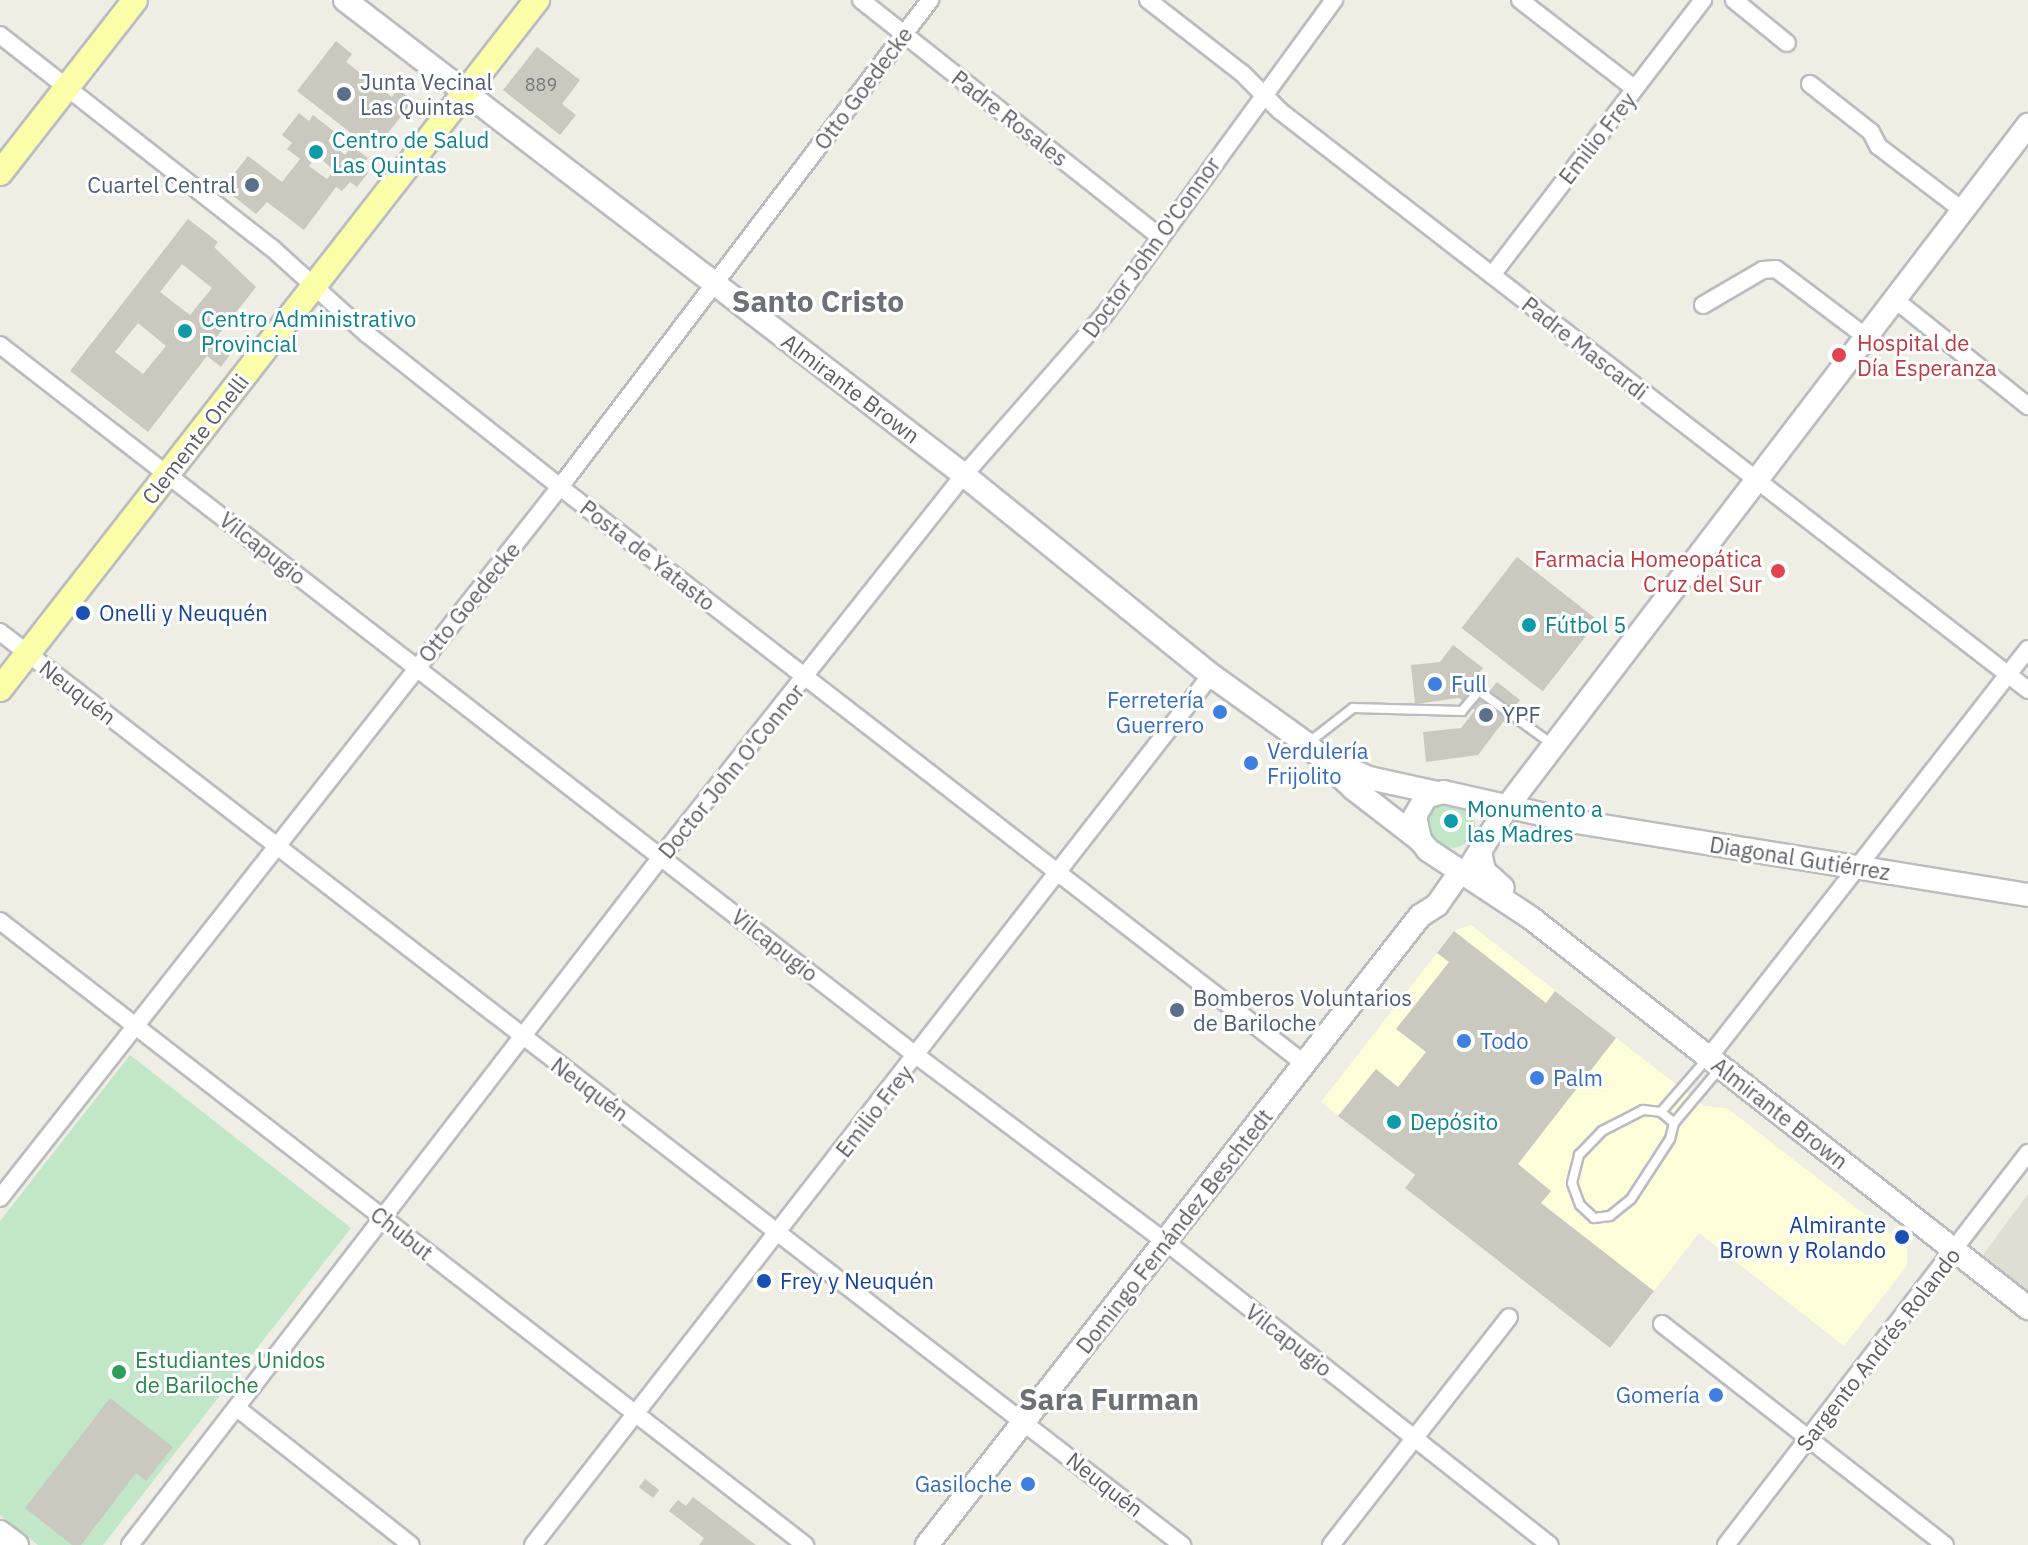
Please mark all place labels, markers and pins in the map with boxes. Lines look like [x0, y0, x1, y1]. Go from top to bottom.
place label: Junta Vecinal Las Quintas [360, 68, 492, 120]
marker: Junta Vecinal Las Quintas [335, 85, 353, 103]
place label: Centro de Salud Las Quintas [332, 126, 489, 178]
marker: Centro de Salud Las Quintas [307, 143, 325, 161]
place label: Cuartel Central [87, 172, 236, 198]
marker: Cuartel Central [243, 176, 261, 194]
place label: Centro Administrativo Provincial [201, 305, 416, 356]
marker: Centro Administrativo Provincial [176, 322, 194, 340]
place label: Hospital de Día Esperanza [1857, 329, 1997, 380]
marker: Hospital de Día Esperanza [1828, 344, 1850, 366]
place label: Farmacia Homeopática Cruz del Sur [1534, 545, 1762, 596]
marker: Farmacia Homeopática Cruz del Sur [1769, 562, 1787, 580]
place label: Onelli y Neuquén [99, 600, 268, 626]
marker: Onelli y Neuquén [74, 604, 92, 622]
place label: Fútbol 5 [1545, 612, 1626, 638]
marker: Fútbol 5 [1520, 616, 1538, 634]
place label: Full [1451, 671, 1487, 697]
marker: Full [1426, 675, 1444, 693]
place label: Ferretería Guerrero [1107, 686, 1204, 738]
place label: YPF [1502, 702, 1541, 728]
marker: Ferretería Guerrero [1211, 703, 1229, 721]
marker: YPF [1477, 706, 1495, 724]
place label: Verdulería Frijolito [1267, 737, 1368, 788]
marker: Verdulería Frijolito [1242, 754, 1260, 772]
place label: Monumento a las Madres [1467, 795, 1603, 846]
marker: Monumento a las Madres [1442, 812, 1460, 830]
place label: Bomberos Voluntarios de Bariloche [1193, 984, 1412, 1036]
marker: Bomberos Voluntarios de Bariloche [1168, 1001, 1186, 1019]
place label: Todo [1480, 1028, 1529, 1054]
marker: Todo [1455, 1032, 1473, 1050]
place label: Palm [1553, 1065, 1603, 1091]
marker: Palm [1528, 1069, 1546, 1087]
place label: Depósito [1410, 1109, 1498, 1135]
marker: Depósito [1385, 1113, 1403, 1131]
place label: Almirante Brown y Rolando [1719, 1211, 1886, 1262]
marker: Almirante Brown y Rolando [1893, 1228, 1911, 1246]
place label: Frey y Neuquén [780, 1268, 934, 1294]
marker: Frey y Neuquén [755, 1272, 773, 1290]
place label: Estudiantes Unidos de Bariloche [135, 1346, 325, 1398]
marker: Estudiantes Unidos de Bariloche [110, 1363, 128, 1381]
place label: Gomería [1616, 1382, 1700, 1408]
marker: Gomería [1707, 1386, 1725, 1404]
place label: Gasiloche [915, 1471, 1012, 1497]
marker: Gasiloche [1019, 1475, 1037, 1493]

